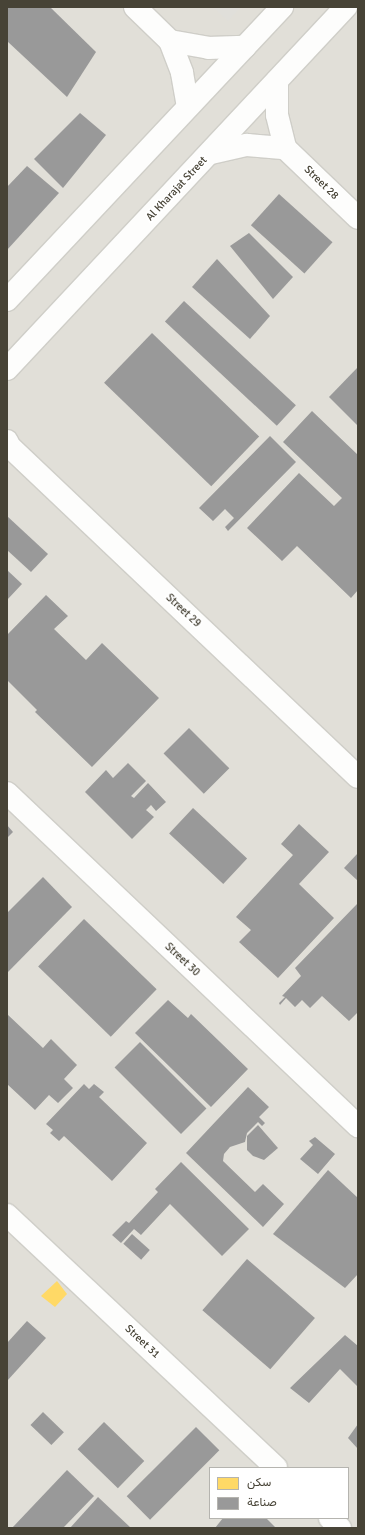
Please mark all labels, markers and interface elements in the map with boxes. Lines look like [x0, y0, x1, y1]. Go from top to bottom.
street label: Al Kharajat Street [144, 154, 210, 224]
street label: Street 28 [301, 163, 341, 203]
street label: Street 29 [163, 592, 203, 630]
street label: Street 30 [162, 941, 202, 979]
street label: Street 31 [122, 1323, 162, 1361]
legend [209, 1467, 349, 1519]
text: سكن [247, 1475, 271, 1490]
text: صناعة [247, 1495, 277, 1510]

